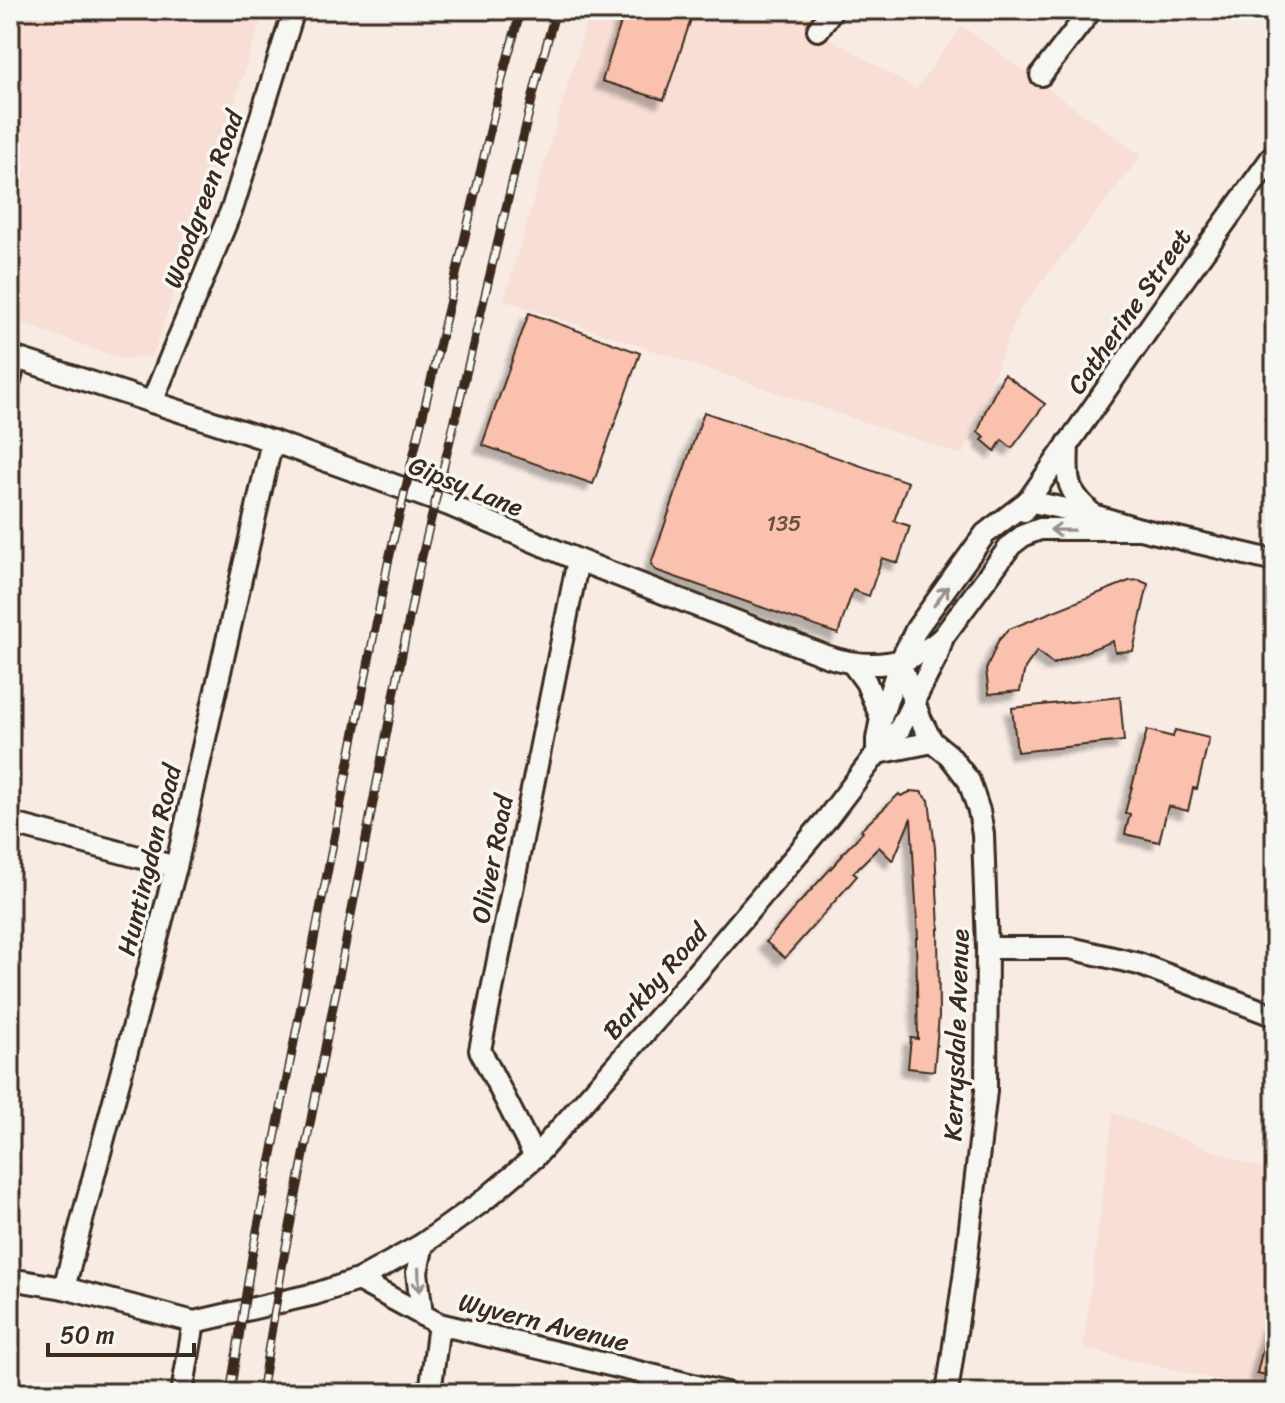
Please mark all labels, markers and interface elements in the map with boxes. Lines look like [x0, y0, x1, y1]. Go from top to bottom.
street label: Woodgreen Road [150, 101, 257, 294]
street label: Catherine Street [1054, 218, 1204, 404]
street label: Gipsy Lane [401, 442, 531, 530]
house number: 135 [767, 504, 801, 543]
one-way arrow [1049, 522, 1076, 537]
one-way arrow [933, 586, 949, 608]
street label: Huntingdon Road [103, 757, 196, 960]
street label: Oliver Road [457, 789, 527, 927]
street label: Barkby Road [590, 910, 721, 1050]
street label: Kerrysdale Avenue [929, 928, 983, 1142]
one-way arrow [411, 1266, 426, 1292]
street label: Wyvern Avenue [454, 1279, 634, 1365]
scale bar [48, 1307, 194, 1357]
text: 50 m [60, 1314, 115, 1356]

